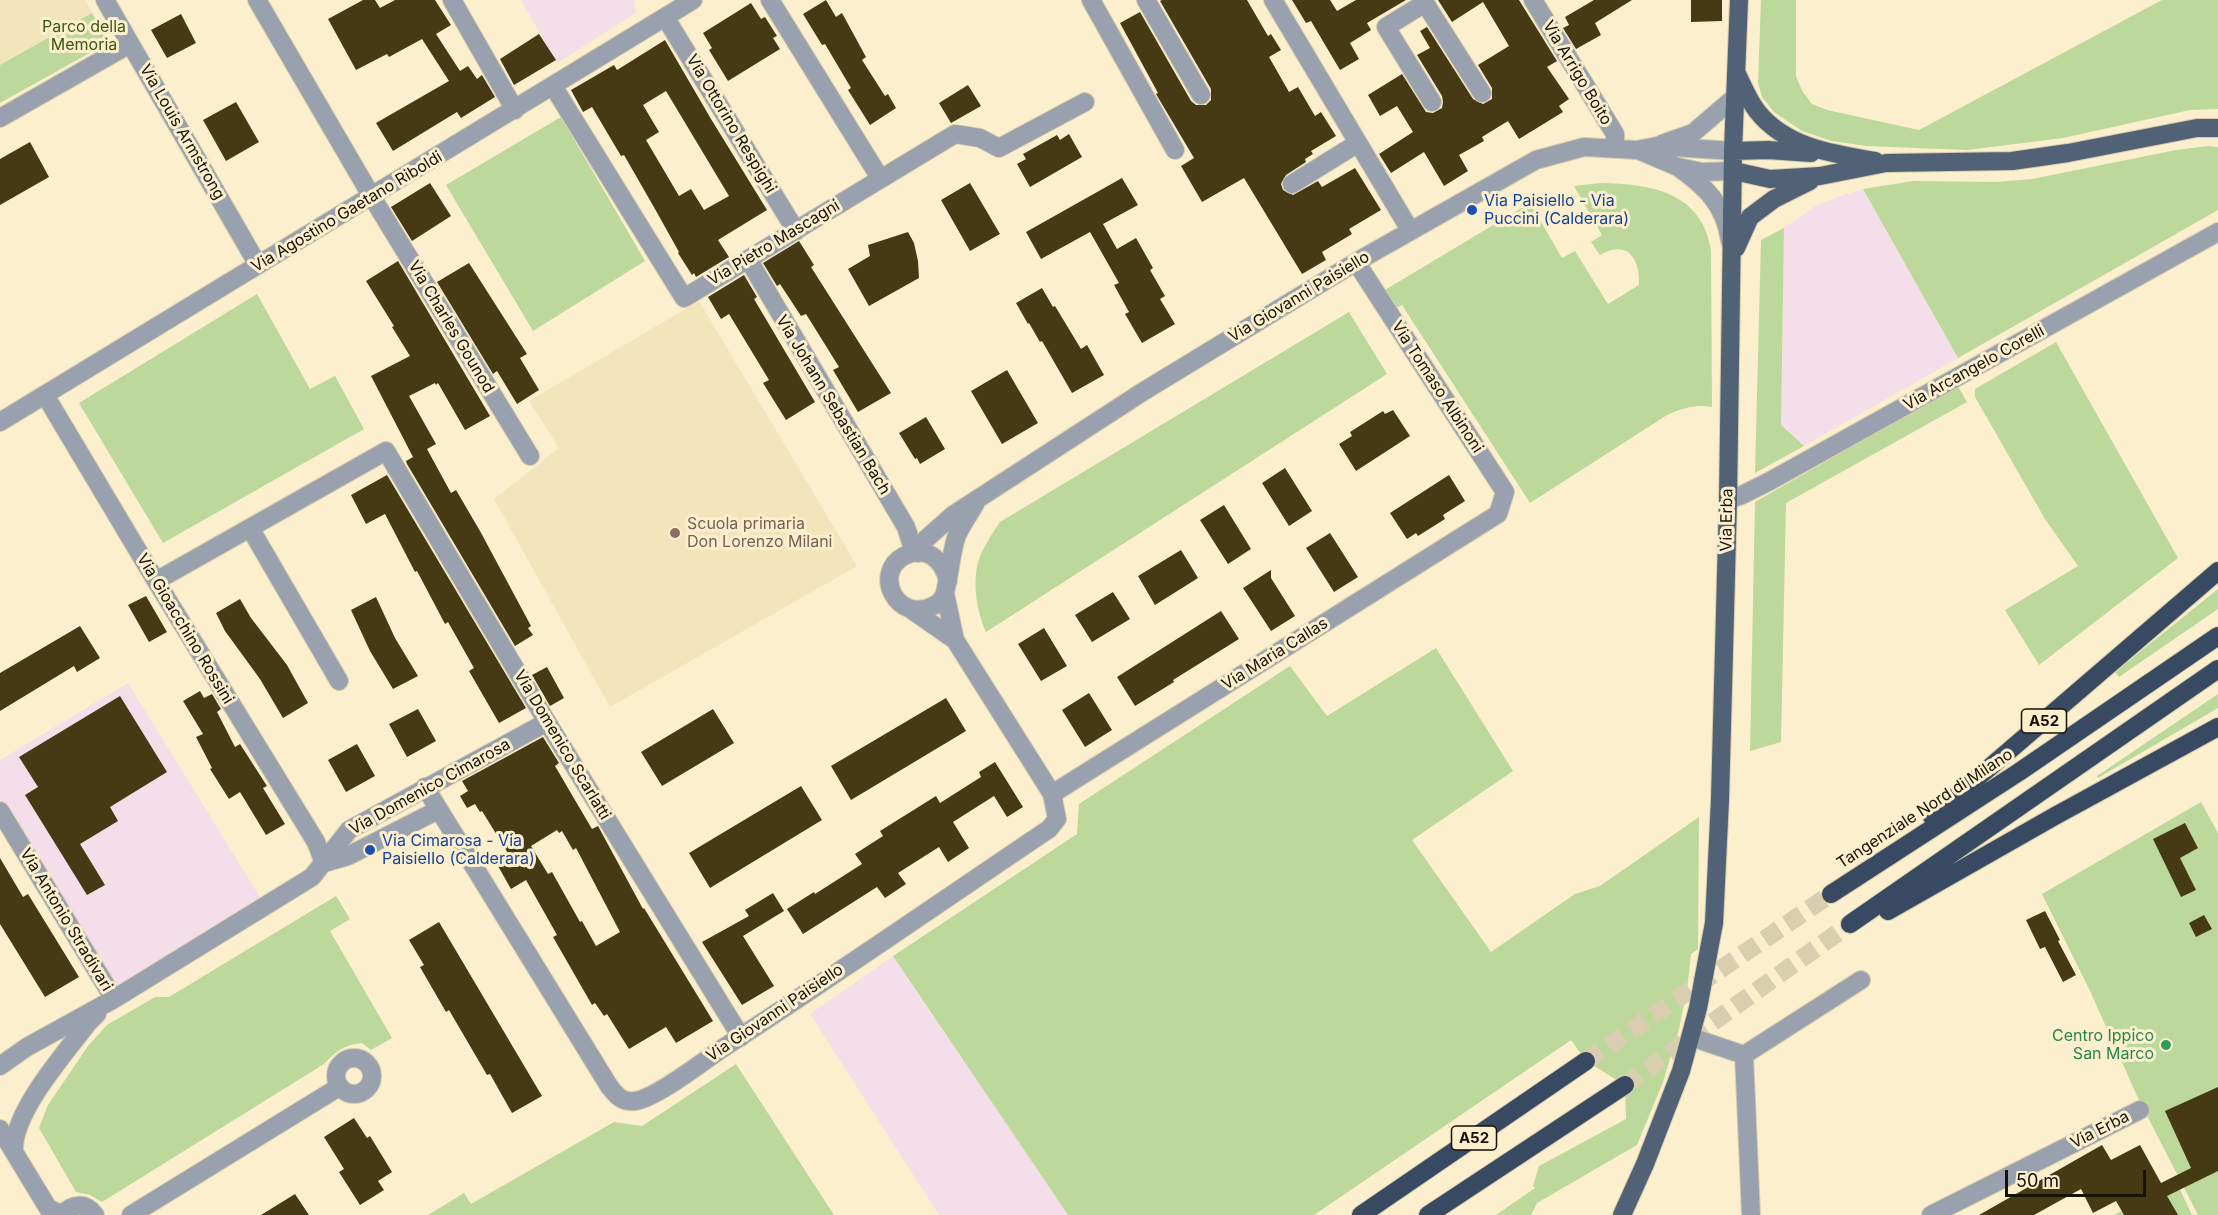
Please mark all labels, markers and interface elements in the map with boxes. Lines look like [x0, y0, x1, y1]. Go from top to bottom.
park label: Parco della Memoria [42, 17, 126, 55]
street label: Via Arrigo Boito [1538, 17, 1616, 129]
street label: Via Ottorino Respighi [682, 51, 780, 197]
street label: Via Louis Armstrong [135, 61, 229, 203]
street label: Via Agostino Gaetano Riboldi [248, 147, 446, 277]
place label: Via Paisiello - Via Puccini (Calderara) [1484, 191, 1629, 229]
street label: Via Pietro Mascagni [705, 196, 843, 290]
marker: Via Paisiello - Via Puccini (Calderara) [1465, 203, 1479, 217]
street label: Via Giovanni Paisiello [1225, 247, 1373, 347]
street label: Via Charles Gounod [404, 257, 498, 397]
street label: Via Johann Sebastian Bach [772, 312, 894, 498]
street label: Via Tomaso Albinoni [1387, 317, 1487, 457]
street label: Via Arcangelo Corelli [1900, 321, 2048, 415]
street label: Via Erba [1717, 488, 1737, 552]
place label: Scuola primaria Don Lorenzo Milani [687, 514, 832, 552]
marker: Scuola primaria Don Lorenzo Milani [668, 526, 682, 540]
street label: Via Gioacchino Rossini [133, 550, 237, 708]
street label: Via Maria Callas [1218, 614, 1332, 694]
street label: Via Domenico Scarlatti [510, 667, 614, 823]
road number: A52 [2022, 709, 2066, 733]
street label: Via Domenico Cimarosa [346, 735, 514, 839]
street label: Tangenziale Nord di Milano [1834, 745, 2016, 873]
place label: Via Cimarosa - Via PaisieIIo (Calderara) [382, 831, 535, 869]
marker: Via Cimarosa - Via PaisieIIo (Calderara) [363, 843, 377, 857]
street label: Via Antonio Stradivari [16, 845, 116, 995]
street label: Via Giovanni Paisiello [703, 960, 847, 1066]
place label: Centro Ippico San Marco [2052, 1026, 2154, 1064]
marker: Centro Ippico San Marco [2159, 1038, 2173, 1052]
street label: Via Erba [2067, 1107, 2133, 1153]
road number: A52 [1452, 1126, 1496, 1150]
scale bar [2008, 1158, 2149, 1196]
text: 50 m [2016, 1170, 2059, 1191]

